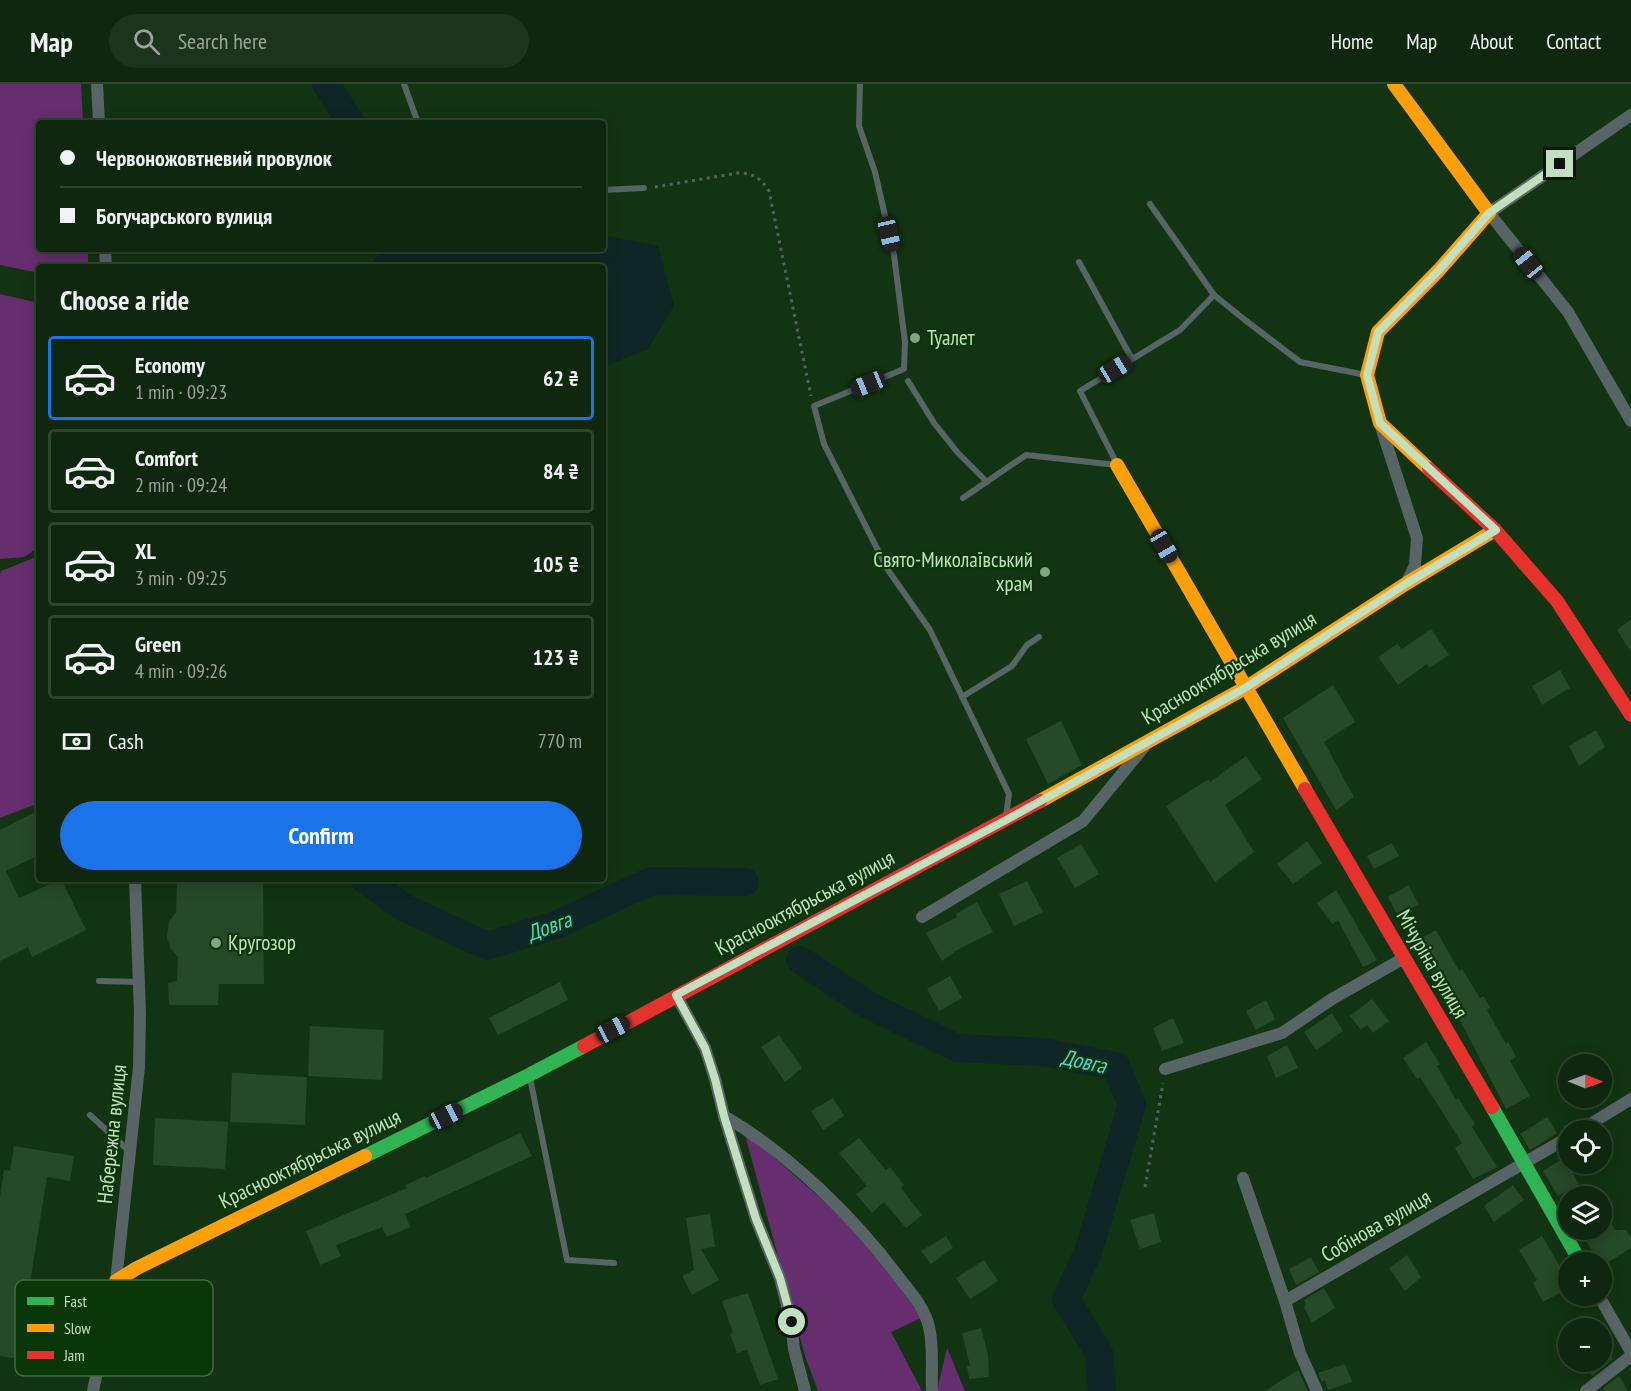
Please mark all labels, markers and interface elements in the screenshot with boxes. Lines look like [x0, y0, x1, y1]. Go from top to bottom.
search box [109, 14, 529, 68]
text: Map [30, 23, 73, 60]
icon: search [130, 25, 163, 58]
text: Search here [178, 27, 267, 55]
text: Home [1331, 28, 1373, 55]
text: Map [1406, 28, 1437, 55]
text: About [1470, 28, 1513, 55]
text: Contact [1546, 28, 1601, 55]
text: Червоножовтневий провулок [96, 144, 332, 172]
route end [1546, 150, 1573, 177]
text: Богучарського вулиця [96, 202, 272, 230]
car [876, 214, 902, 254]
car [1510, 243, 1546, 283]
text: Choose a ride [60, 283, 189, 317]
place label: Туалет [927, 324, 975, 351]
marker: Туалет [908, 331, 922, 345]
icon: car [63, 351, 117, 405]
text: Economy [135, 351, 205, 379]
car [1095, 352, 1135, 386]
text: 62 ₴ [543, 364, 579, 392]
car [848, 369, 888, 399]
text: 1 min · 09:23 [135, 379, 227, 405]
icon: car [63, 444, 117, 498]
text: Comfort [135, 444, 198, 472]
text: 84 ₴ [543, 457, 579, 485]
text: 2 min · 09:24 [135, 472, 227, 498]
car [1147, 526, 1181, 566]
icon: car [63, 537, 117, 591]
text: XL [135, 537, 156, 565]
place label: Свято-Миколаївський храм [873, 546, 1033, 597]
text: 105 ₴ [532, 550, 579, 578]
text: 3 min · 09:25 [135, 565, 227, 591]
marker: Свято-Миколаївський храм [1038, 565, 1052, 579]
street label: Краснооктябрьська вулиця [1136, 605, 1321, 730]
icon: car [63, 630, 117, 684]
text: Green [135, 630, 181, 658]
text: 123 ₴ [532, 643, 579, 671]
text: 4 min · 09:26 [135, 658, 227, 684]
icon: cash [60, 725, 93, 758]
text: Cash [108, 727, 144, 755]
text: 770 m [538, 728, 582, 754]
button: Confirm [60, 801, 582, 870]
street label: Краснооктябрьська вулиця [710, 844, 899, 961]
water label: Довга [522, 905, 576, 947]
street label: Мічуріна вулиця [1390, 905, 1474, 1023]
place label: Кругозор [228, 929, 296, 956]
marker: Кругозор [209, 936, 223, 950]
car [593, 1013, 633, 1045]
water label: Довга [1058, 1042, 1110, 1080]
north arrow [1558, 1054, 1612, 1108]
map controls [1558, 1054, 1612, 1372]
street label: Набережна вулиця [91, 1063, 132, 1205]
car [426, 1100, 466, 1132]
street label: Краснооктябрьська вулиця [214, 1103, 405, 1214]
button: locate [1558, 1120, 1612, 1174]
street label: Собінова вулиця [1316, 1183, 1436, 1268]
button: layers [1558, 1186, 1612, 1240]
button: + [1558, 1252, 1612, 1306]
legend [15, 1280, 213, 1376]
text: Fast [64, 1291, 87, 1311]
route start [778, 1308, 805, 1335]
text: Slow [64, 1318, 91, 1338]
button: − [1558, 1318, 1612, 1372]
text: Jam [63, 1345, 85, 1365]

